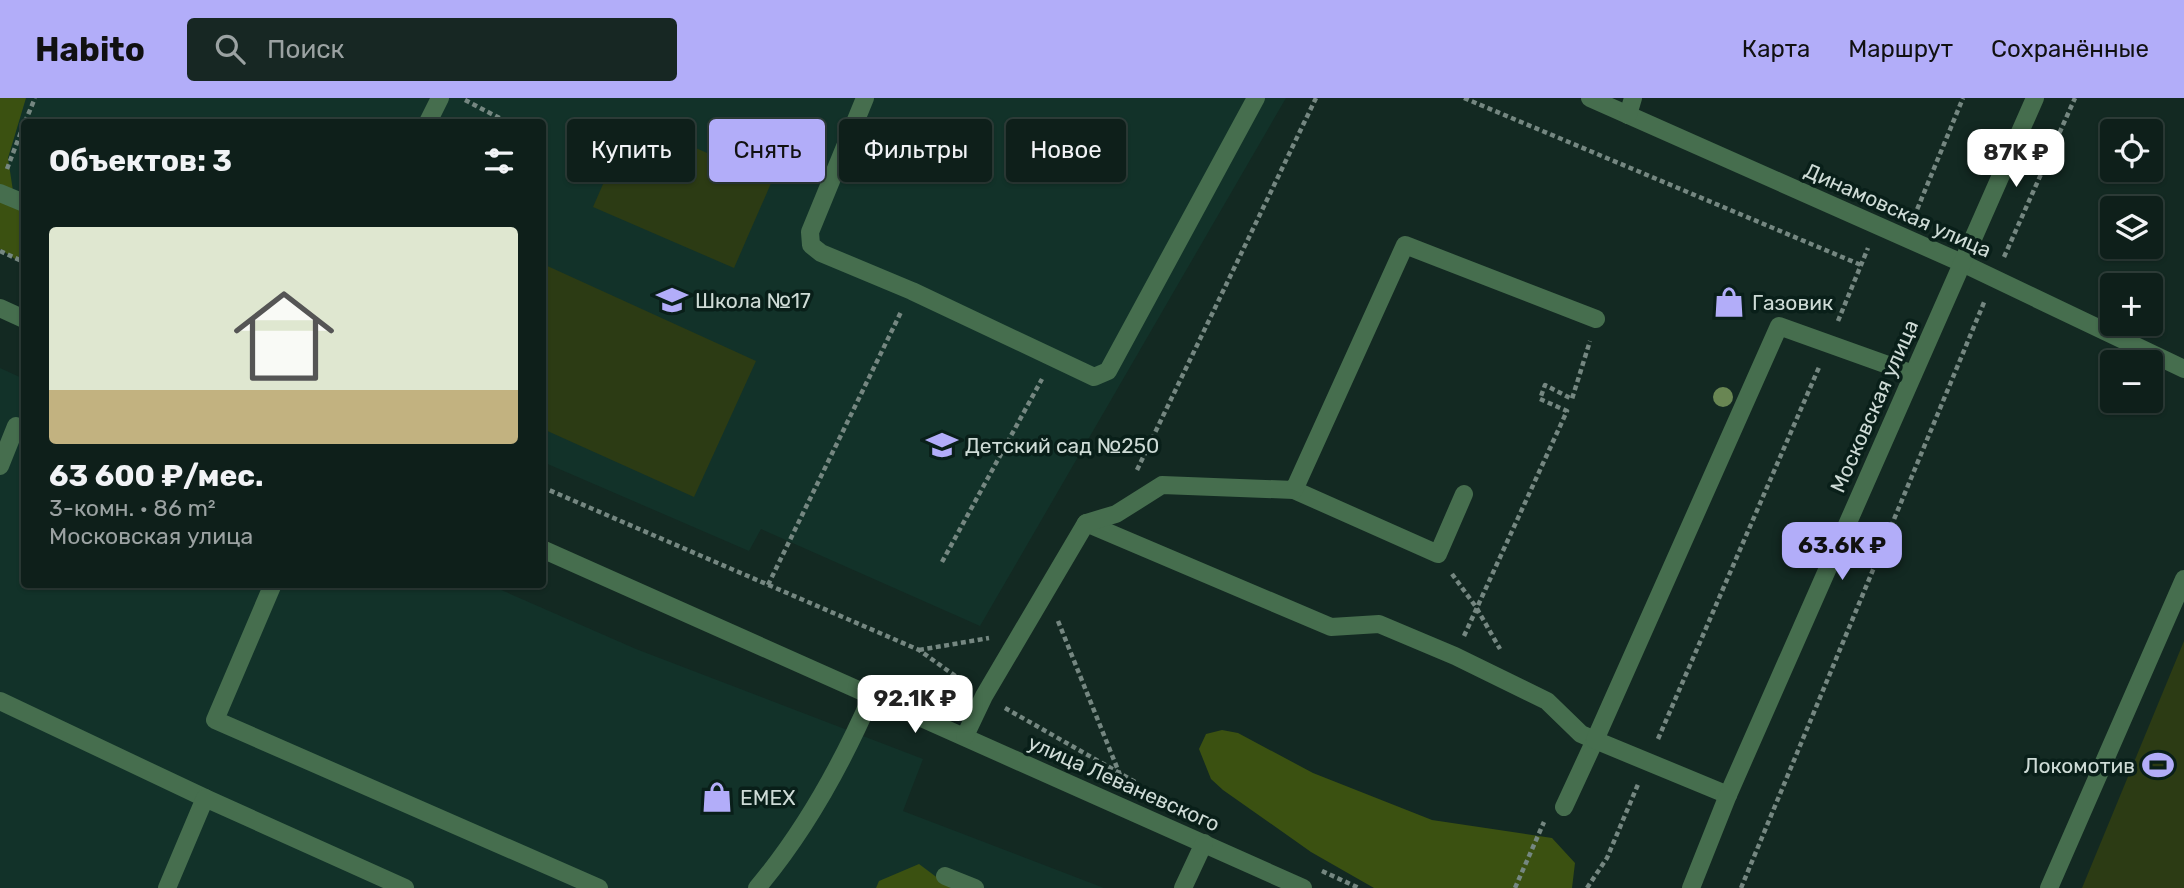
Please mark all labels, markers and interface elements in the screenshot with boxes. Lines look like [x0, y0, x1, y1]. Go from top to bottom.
search box [187, 18, 677, 81]
text: Habito [35, 30, 145, 69]
icon: search [211, 30, 249, 68]
text: Поиск [267, 34, 345, 65]
text: Карта [1742, 35, 1810, 63]
text: Маршрут [1848, 35, 1953, 63]
text: Сохранённые [1991, 35, 2149, 63]
chip: Купить [567, 119, 695, 182]
chip: Снять [709, 119, 825, 182]
chip: Фильтры [839, 119, 992, 182]
chip: Новое [1006, 119, 1126, 182]
map controls [2100, 119, 2163, 413]
button: locate [2100, 119, 2163, 182]
pin: 87K ₽ [1967, 130, 2065, 189]
text: 87K ₽ [1983, 138, 2049, 166]
icon: filters [480, 142, 518, 180]
text: Объектов: 3 [49, 143, 232, 179]
street label: Динамовская улица [1801, 158, 1995, 262]
button: layers [2100, 196, 2163, 259]
icon: home [221, 273, 347, 399]
button: + [2100, 273, 2163, 336]
school or university icon: Школа №17 [655, 283, 689, 317]
shop icon: Газовик [1712, 285, 1746, 319]
place label: Школа №17 [695, 288, 811, 313]
place label: Газовик [1752, 290, 1833, 315]
street label: Московская улица [1825, 316, 1923, 496]
button: − [2100, 350, 2163, 413]
school or university icon: Детский сад №250 [925, 428, 959, 462]
place label: Детский сад №250 [965, 433, 1159, 458]
text: 63 600 ₽/мес. [49, 458, 264, 494]
text: 3-комн. · 86 m² [49, 494, 216, 522]
text: Московская улица [49, 522, 253, 550]
pin: 63.6K ₽ [1777, 522, 1907, 582]
text: 63.6K ₽ [1798, 531, 1886, 559]
pin: 92.1K ₽ [850, 676, 980, 735]
text: 92.1K ₽ [874, 684, 956, 712]
street label: улица Леваневского [1024, 729, 1224, 837]
sports icon: Локомотив [2141, 748, 2175, 782]
place label: Локомотив [2024, 753, 2135, 778]
shop icon: EMEX [700, 780, 734, 814]
place label: EMEX [740, 785, 795, 810]

